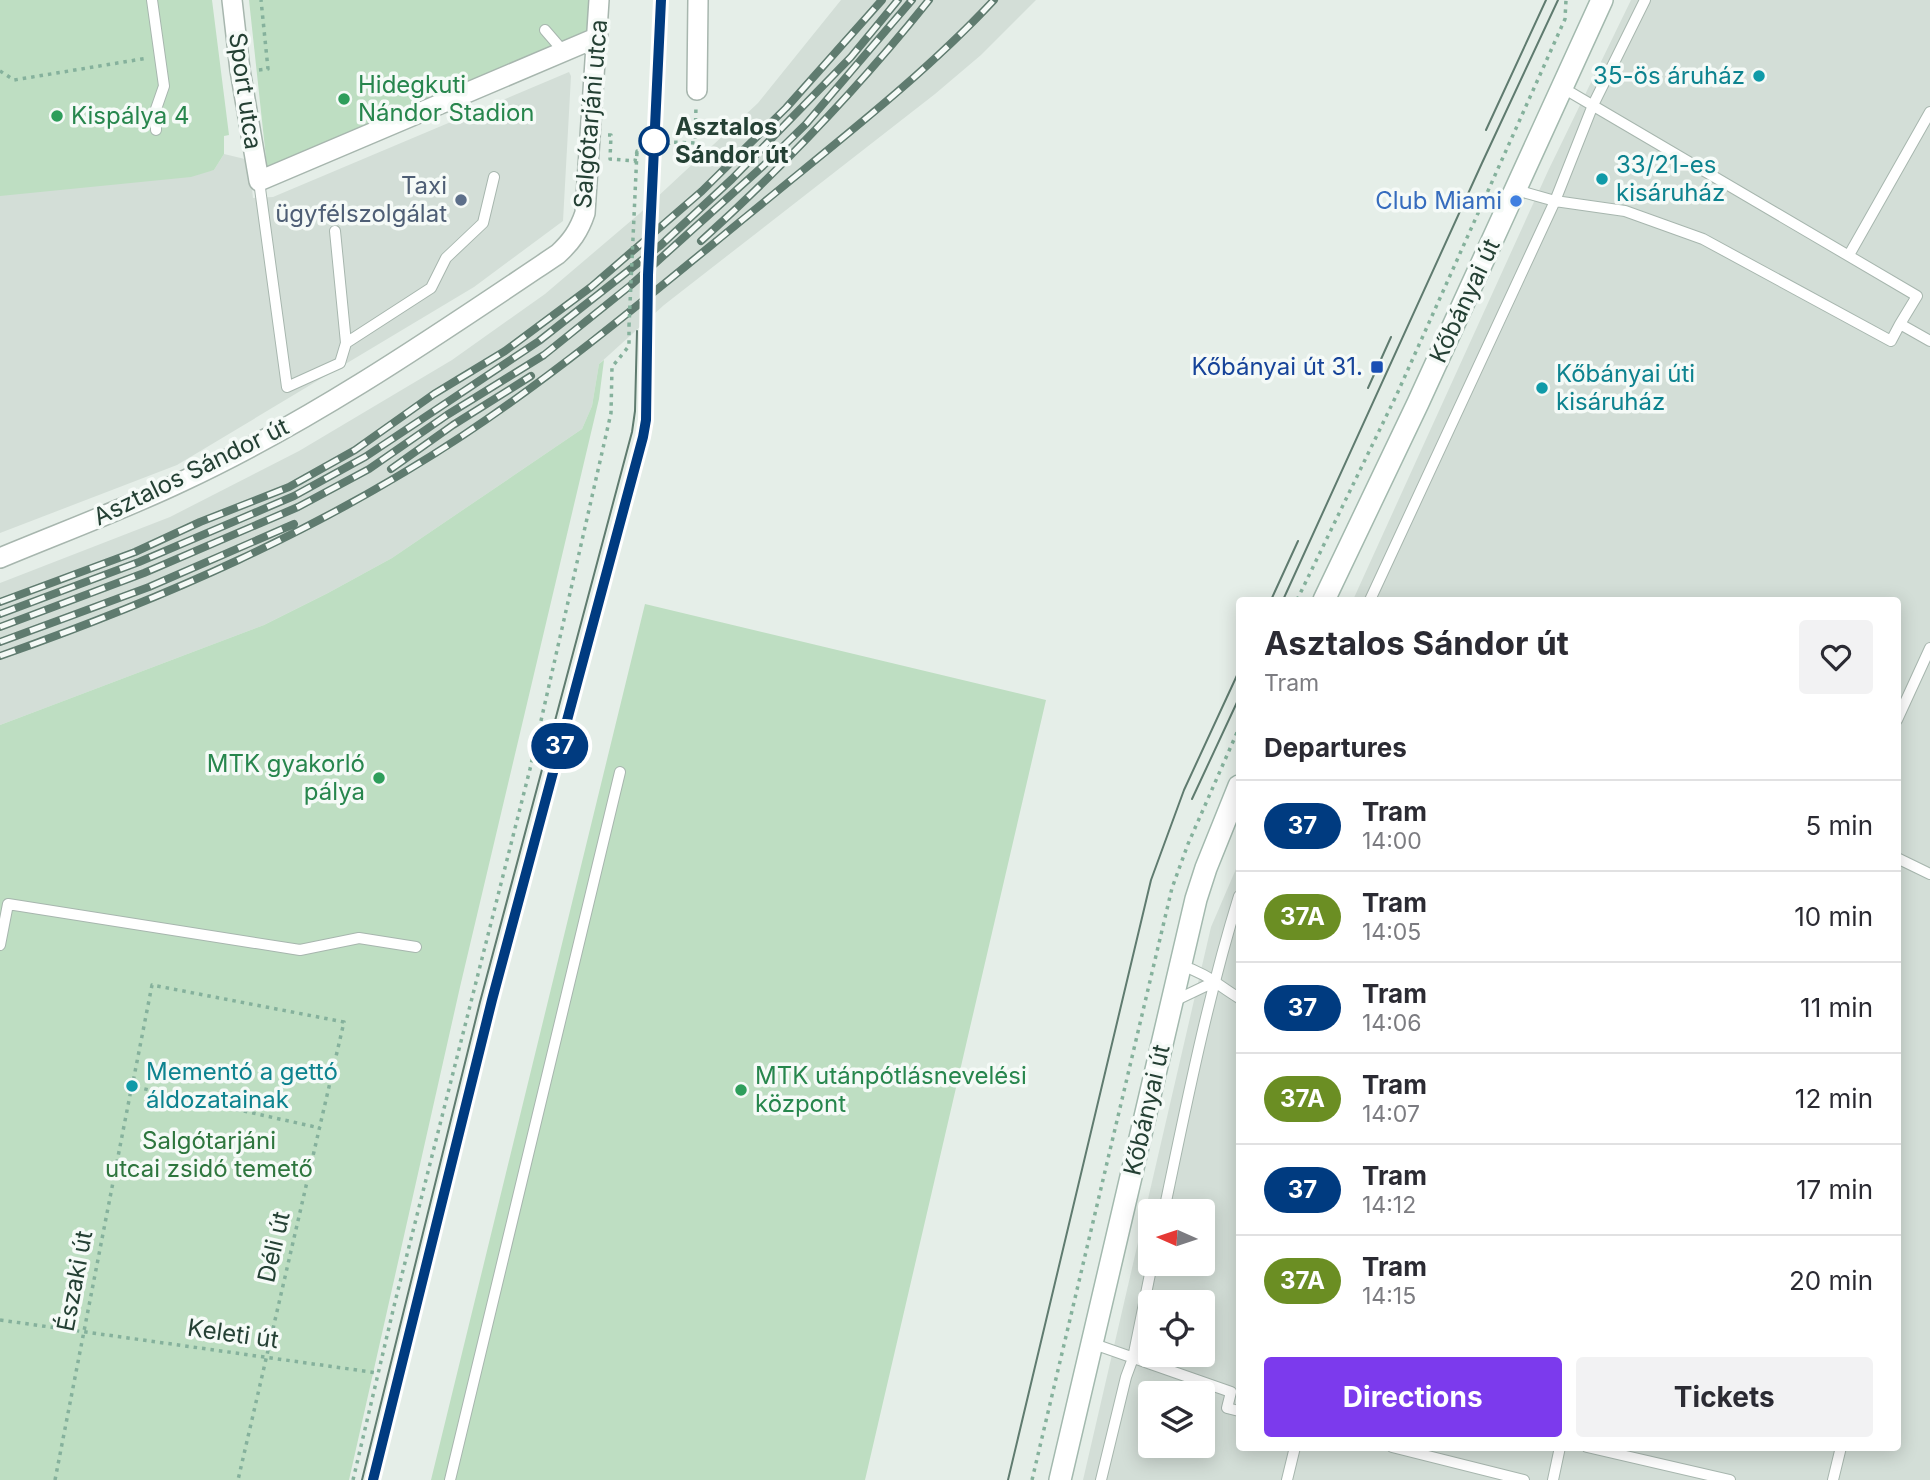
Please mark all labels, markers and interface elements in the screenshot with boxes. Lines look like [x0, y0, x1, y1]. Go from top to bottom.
street label: Salgótarjáni utca [568, 18, 613, 210]
street label: Sport utca [223, 31, 268, 151]
place label: 35-ös áruház [1593, 61, 1745, 90]
marker: 35-ös áruház [1751, 68, 1767, 84]
place label: Hidegkuti Nándor Stadion [358, 70, 535, 127]
marker: Hidegkuti Nándor Stadion [336, 91, 352, 107]
place label: Kispálya 4 [71, 101, 189, 130]
marker: Kispálya 4 [49, 108, 65, 124]
place label: Asztalos Sándor út [675, 112, 789, 169]
marker: Asztalos Sándor út [639, 126, 669, 156]
place label: 33/21-es kisáruház [1616, 150, 1725, 207]
place label: Taxi ügyfélszolgálat [275, 171, 447, 228]
marker: 33/21-es kisáruház [1594, 171, 1610, 187]
place label: Club Miami [1375, 186, 1502, 215]
marker: Taxi ügyfélszolgálat [453, 192, 469, 208]
marker: Club Miami [1508, 193, 1524, 209]
street label: Kőbányai út [1423, 234, 1506, 367]
place label: Kőbányai út 31. [1191, 352, 1363, 381]
marker: Kőbányai út 31. [1369, 359, 1385, 375]
place label: Kőbányai úti kisáruház [1556, 359, 1695, 416]
marker: Kőbányai úti kisáruház [1534, 380, 1550, 396]
street label: Asztalos Sándor út [88, 412, 293, 531]
button: heart [1799, 620, 1873, 694]
text: Asztalos Sándor út [1264, 623, 1569, 663]
text: Tram [1264, 669, 1319, 697]
line badge: 37 [528, 723, 592, 769]
text: 37 [545, 731, 575, 760]
text: Departures [1264, 732, 1407, 763]
place label: MTK gyakorló pálya [207, 749, 365, 806]
marker: MTK gyakorló pálya [371, 770, 387, 786]
text: Tram [1362, 796, 1427, 827]
text: 5 min [1805, 810, 1873, 841]
text: 37 [1288, 811, 1317, 840]
text: 14:00 [1362, 827, 1422, 855]
text: Tram [1362, 887, 1427, 918]
text: 10 min [1794, 901, 1873, 932]
text: 37A [1280, 902, 1325, 931]
text: 14:05 [1362, 918, 1421, 946]
text: Tram [1362, 978, 1427, 1009]
text: 11 min [1800, 992, 1873, 1023]
text: 37 [1288, 993, 1317, 1022]
text: 14:06 [1362, 1009, 1422, 1037]
street label: Kőbányai út [1117, 1042, 1176, 1178]
place label: Mementó a gettó áldozatainak [146, 1057, 338, 1114]
place label: MTK utánpótlásnevelési központ [755, 1061, 1027, 1118]
text: Tram [1362, 1069, 1427, 1100]
marker: Mementó a gettó áldozatainak [124, 1078, 140, 1094]
marker: MTK utánpótlásnevelési központ [733, 1082, 749, 1098]
text: 12 min [1795, 1083, 1873, 1114]
text: 37A [1280, 1084, 1325, 1113]
text: 14:07 [1362, 1100, 1420, 1128]
park label: Salgótarjáni utcai zsidó temető [105, 1126, 313, 1183]
text: Tram [1362, 1160, 1427, 1191]
text: 17 min [1796, 1174, 1873, 1205]
text: 37 [1288, 1175, 1317, 1204]
text: 14:12 [1362, 1191, 1416, 1219]
north arrow [1138, 1199, 1214, 1276]
map controls [1138, 1199, 1215, 1458]
street label: Déli út [251, 1209, 296, 1285]
street label: Északi út [50, 1228, 98, 1334]
text: Tram [1362, 1251, 1427, 1282]
text: 20 min [1789, 1265, 1873, 1296]
text: 37A [1280, 1266, 1325, 1295]
text: 14:15 [1362, 1282, 1416, 1310]
button: locate [1138, 1290, 1215, 1367]
street label: Keleti út [186, 1313, 281, 1354]
button: Directions [1264, 1357, 1562, 1437]
button: Tickets [1576, 1357, 1873, 1437]
button: layers [1138, 1381, 1215, 1458]

